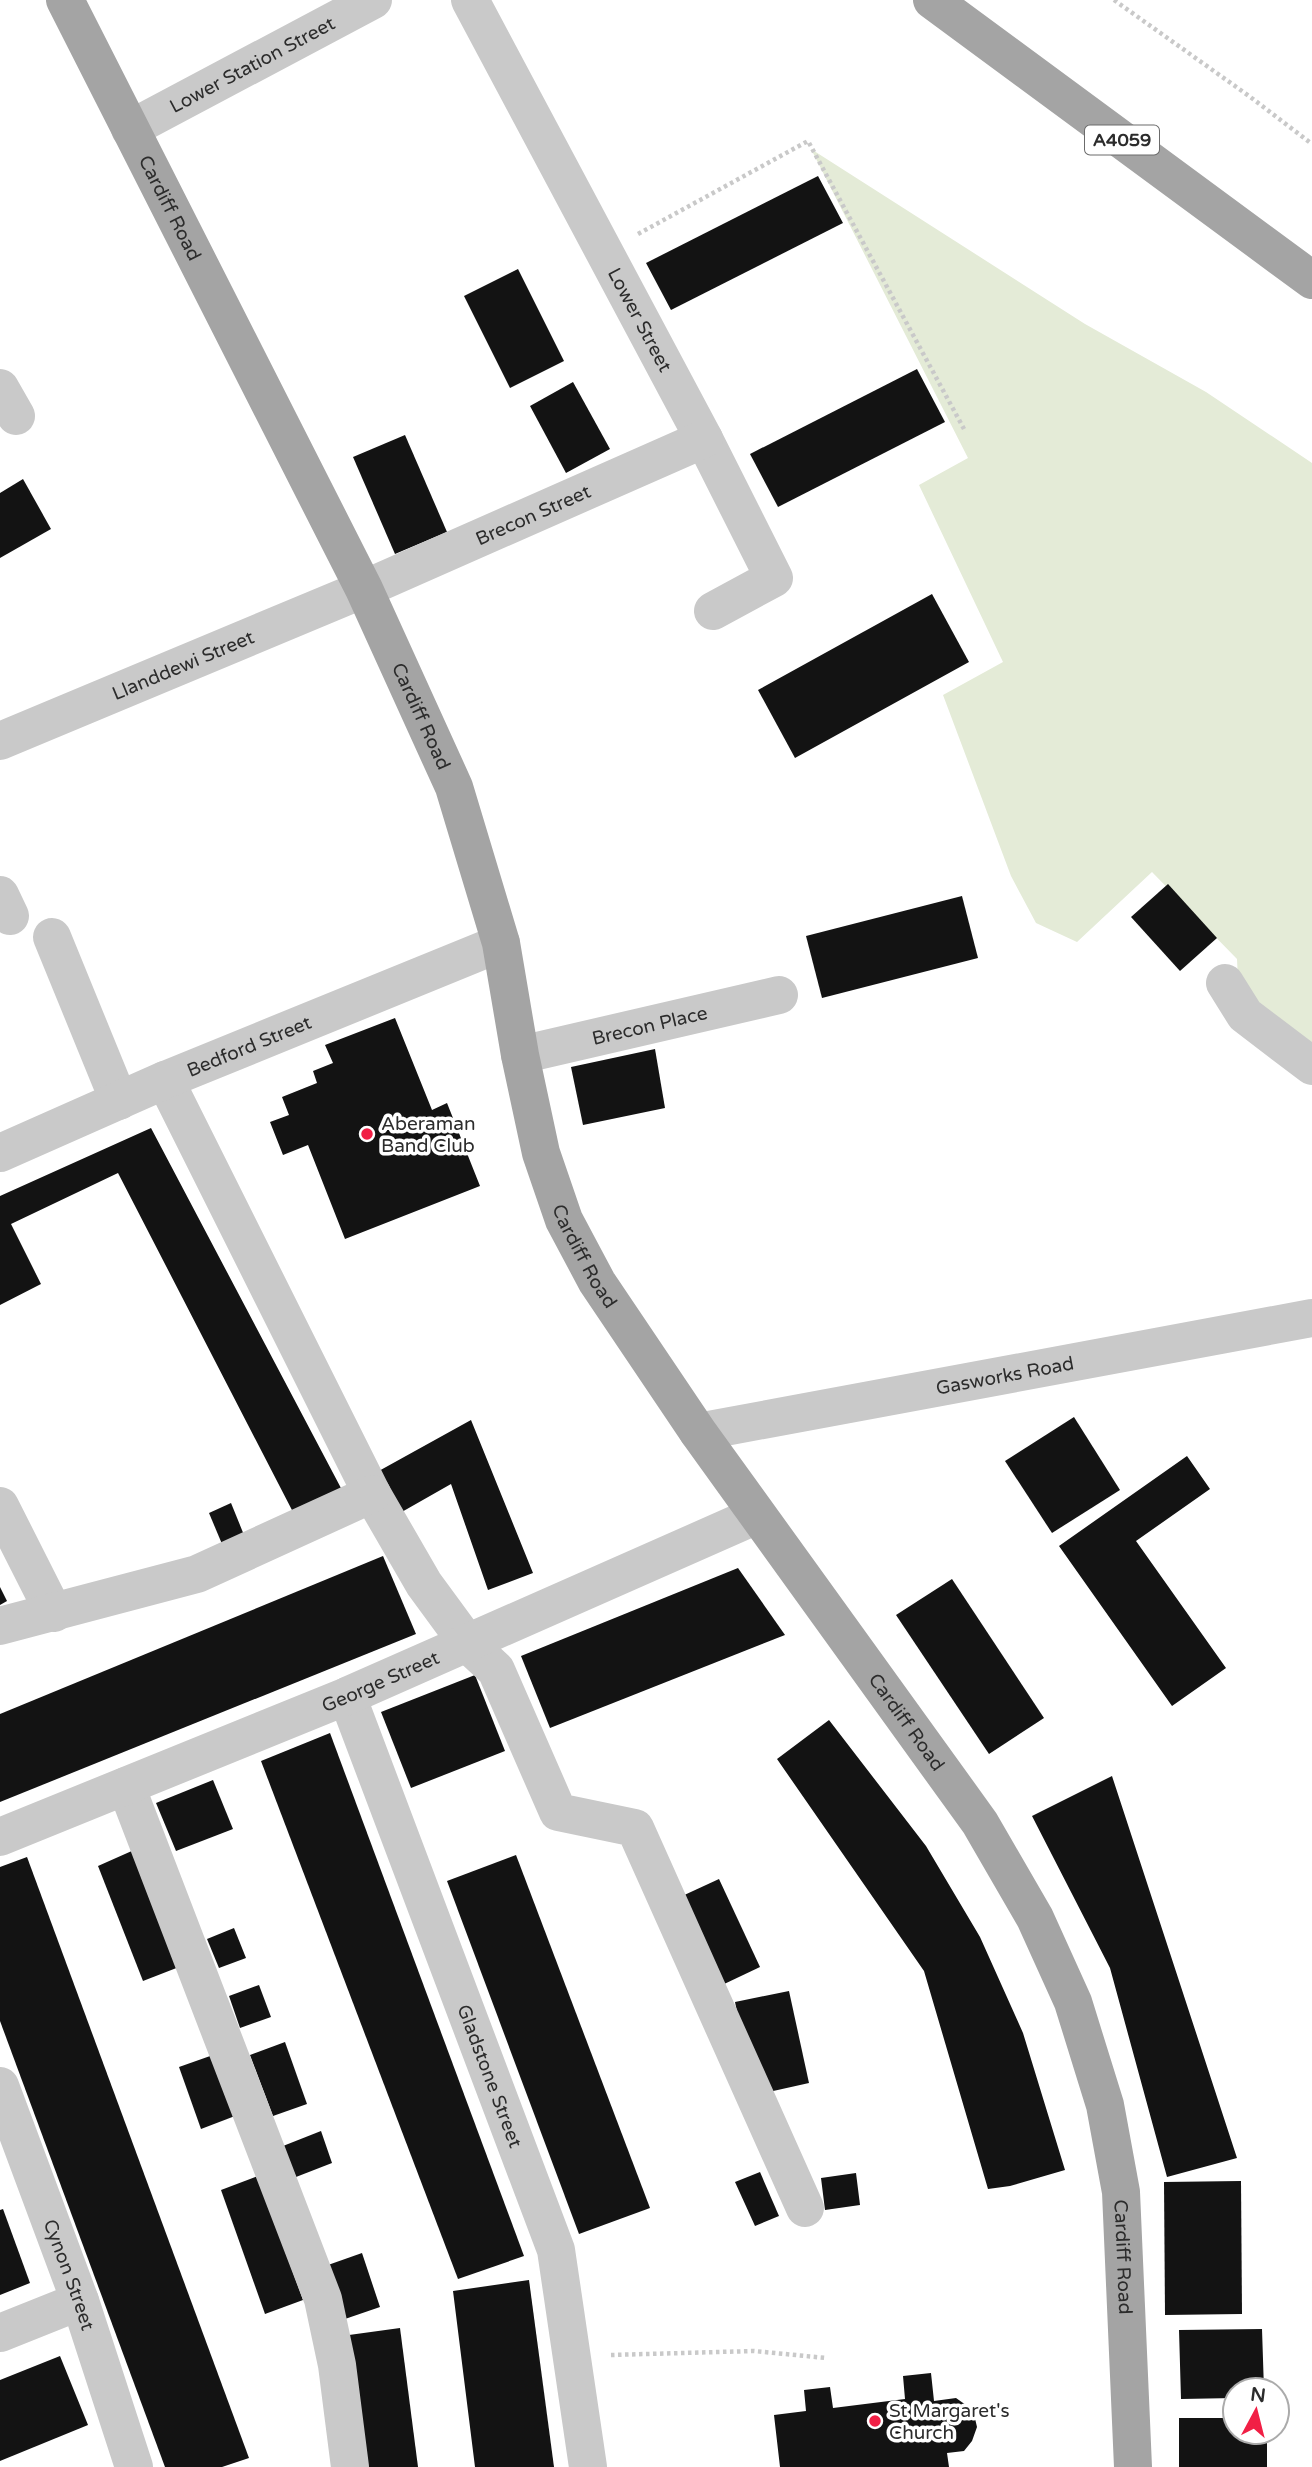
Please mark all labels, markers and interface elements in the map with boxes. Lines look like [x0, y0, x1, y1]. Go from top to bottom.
street label: Lower Station Street [166, 12, 339, 118]
road number: A4059 [1085, 125, 1159, 154]
street label: Cardiff Road [134, 152, 205, 265]
street label: Lower Street [603, 264, 676, 376]
street label: Brecon Street [472, 480, 594, 550]
street label: Llanddewi Street [109, 626, 257, 705]
street label: Cardiff Road [387, 659, 455, 773]
street label: Brecon Place [590, 1002, 710, 1050]
street label: Bedford Street [184, 1012, 315, 1082]
place label: Aberaman Band Club [381, 1113, 475, 1157]
marker: Aberaman Band Club [359, 1126, 375, 1142]
street label: Cardiff Road [547, 1201, 621, 1312]
street label: Gasworks Road [934, 1352, 1076, 1400]
street label: George Street [319, 1647, 443, 1717]
street label: Cardiff Road [864, 1669, 949, 1775]
street label: Gladstone Street [452, 2002, 526, 2151]
street label: Cardiff Road [1109, 2199, 1136, 2315]
street label: Cynon Street [39, 2216, 99, 2333]
north arrow [1221, 2376, 1291, 2446]
text: N [1249, 2383, 1267, 2407]
place label: St Margaret's Church [889, 2400, 1010, 2444]
marker: St Margaret's Church [867, 2413, 883, 2429]

